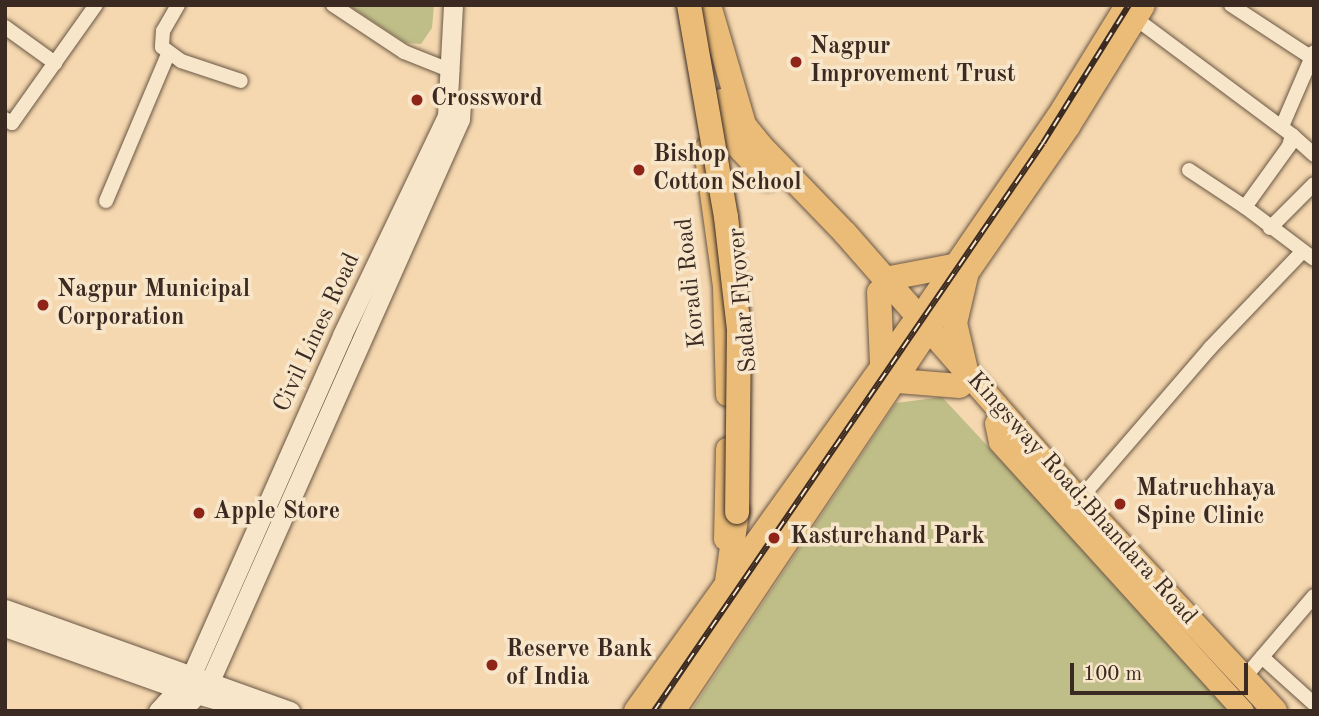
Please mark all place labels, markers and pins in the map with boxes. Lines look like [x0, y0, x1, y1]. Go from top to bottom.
place label: Nagpur Improvement Trust [810, 34, 1016, 90]
marker: Nagpur Improvement Trust [788, 54, 804, 70]
place label: Crossword [431, 86, 543, 114]
marker: Crossword [409, 92, 425, 108]
place label: Bishop Cotton School [653, 142, 802, 198]
marker: Bishop Cotton School [631, 162, 647, 178]
place label: Nagpur Municipal Corporation [57, 277, 250, 333]
marker: Nagpur Municipal Corporation [35, 297, 51, 313]
place label: Matruchhaya Spine Clinic [1136, 476, 1275, 532]
marker: Matruchhaya Spine Clinic [1110, 494, 1130, 514]
place label: Apple Store [213, 499, 340, 527]
marker: Apple Store [191, 505, 207, 521]
place label: Kasturchand Park [790, 524, 985, 552]
marker: Kasturchand Park [764, 528, 784, 548]
place label: Reserve Bank of India [506, 637, 652, 693]
marker: Reserve Bank of India [484, 657, 500, 673]

